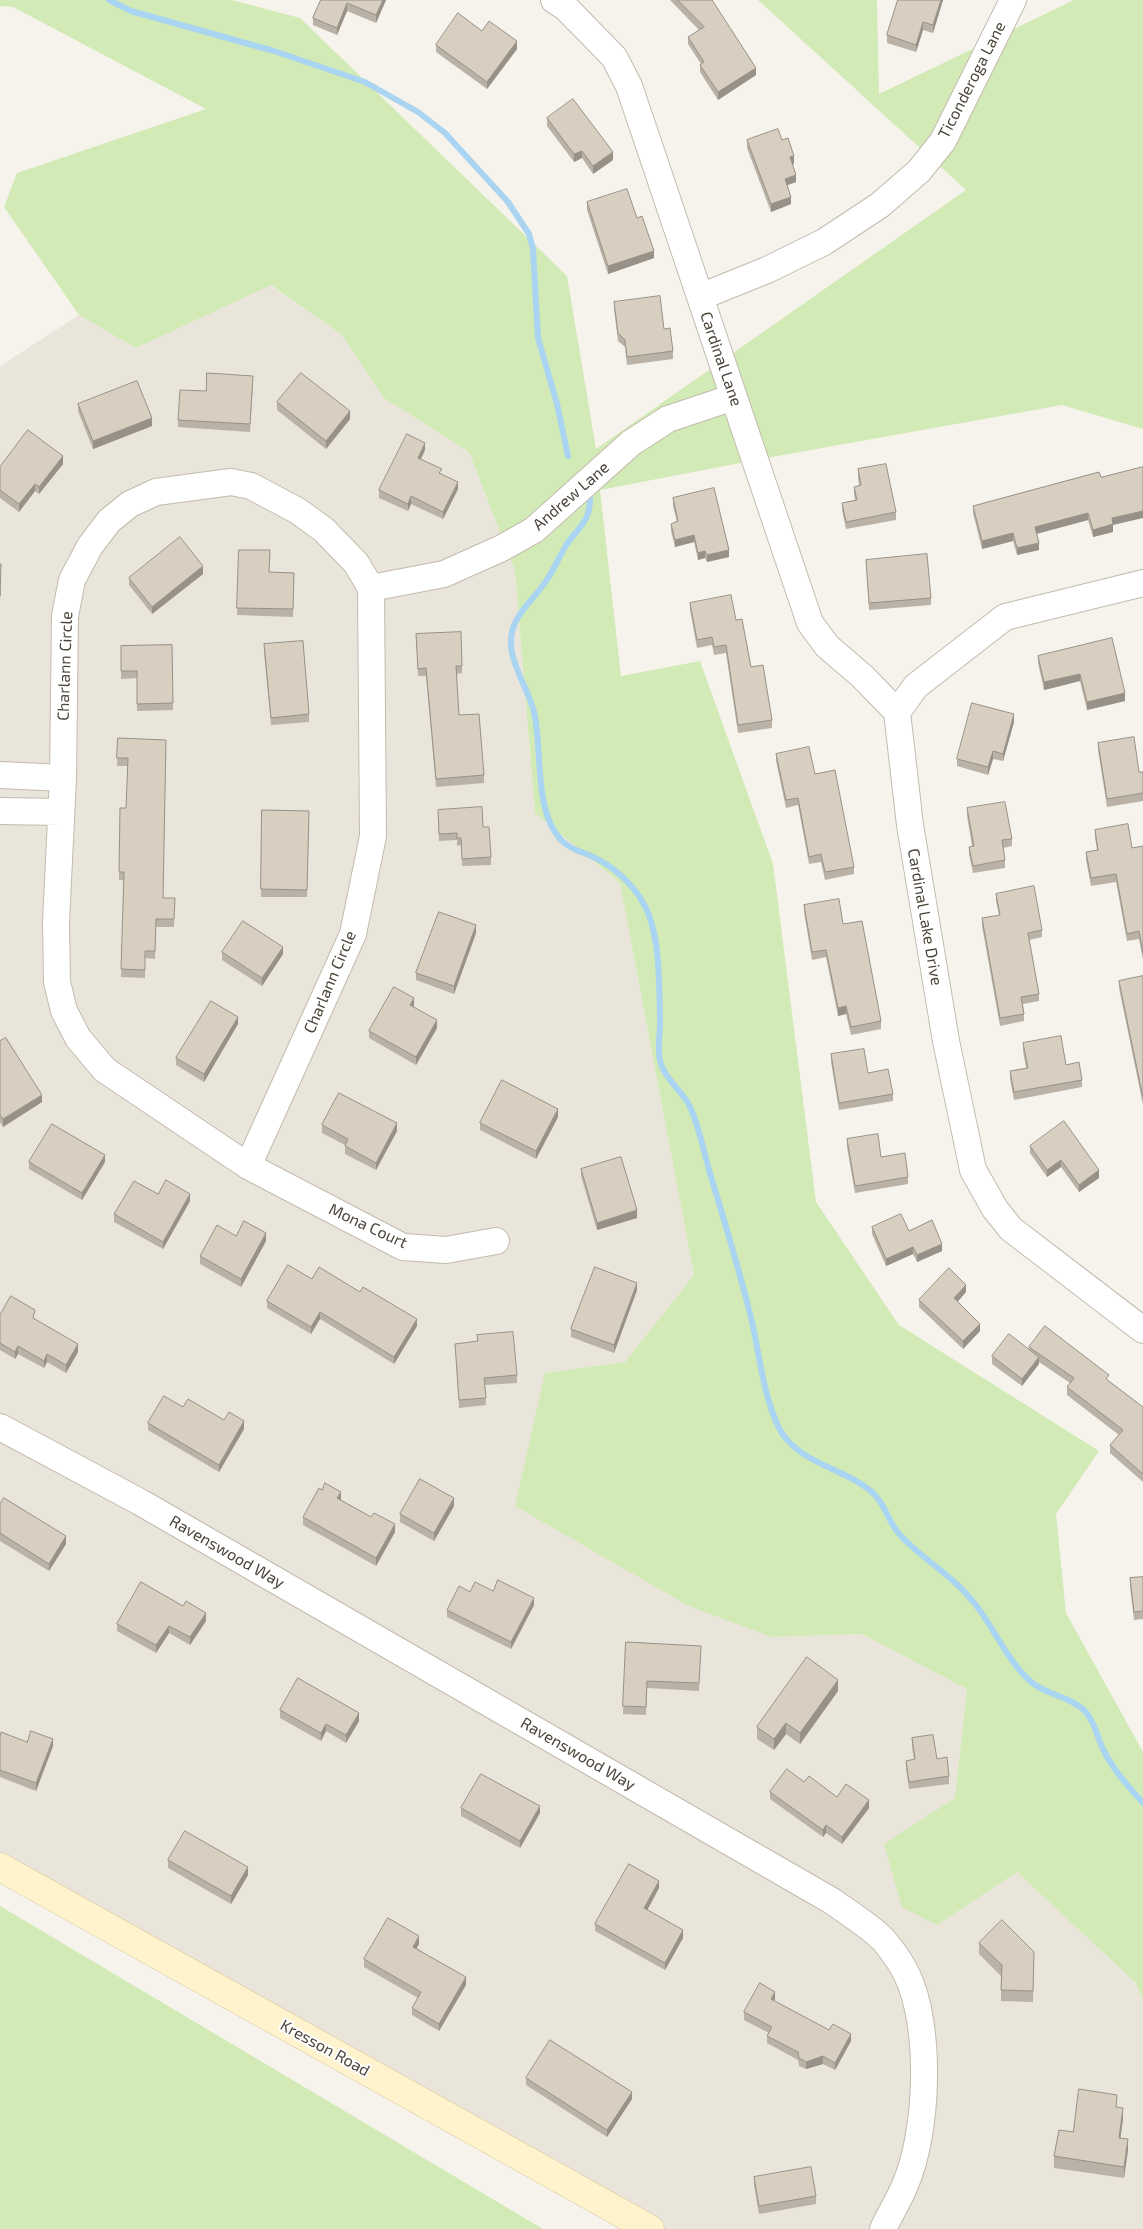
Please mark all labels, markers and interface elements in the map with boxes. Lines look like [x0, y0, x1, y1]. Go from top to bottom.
street label: Ticonderoga Lane [934, 18, 1010, 142]
street label: Cardinal Lane [696, 309, 746, 409]
street label: Andrew Lane [529, 458, 613, 534]
street label: Charlann Circle [53, 611, 77, 721]
street label: Cardinal Lake Drive [903, 847, 947, 987]
street label: Charlann Circle [300, 928, 360, 1036]
street label: Mona Court [326, 1199, 410, 1253]
street label: Ravenswood Way [166, 1511, 288, 1593]
street label: Ravenswood Way [517, 1713, 639, 1795]
street label: Kresson Road [277, 2016, 373, 2080]

